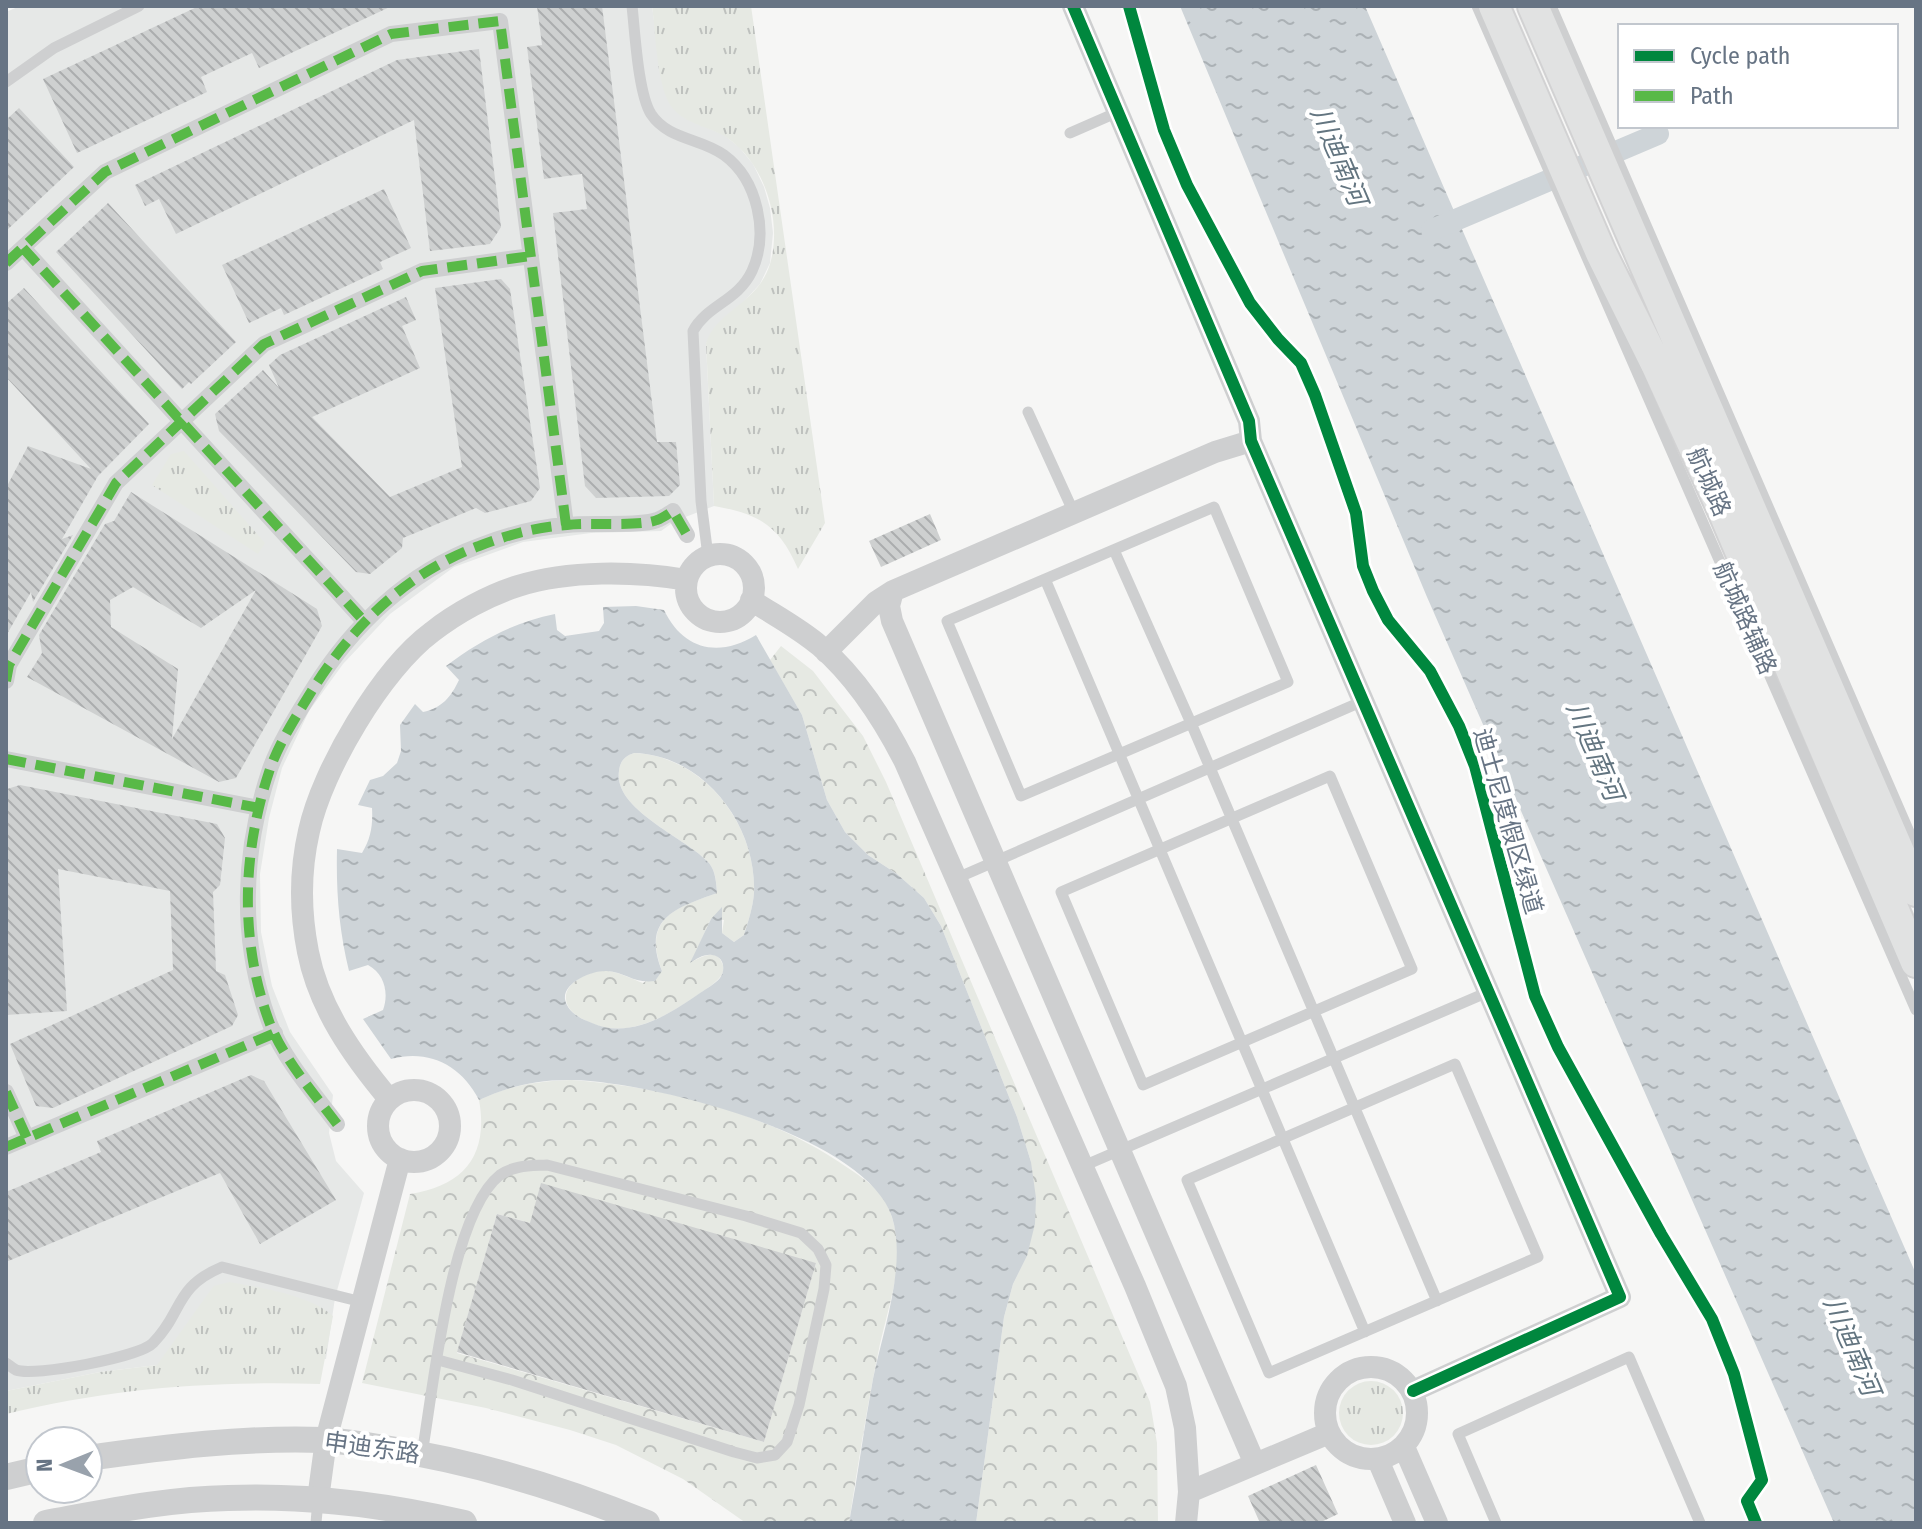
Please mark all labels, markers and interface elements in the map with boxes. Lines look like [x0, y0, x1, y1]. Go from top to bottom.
legend [1618, 24, 1898, 128]
text: Cycle path [1690, 42, 1790, 70]
text: Path [1690, 82, 1734, 110]
water label: 川迪南河 [1304, 102, 1375, 215]
street label: 航城路 [1682, 443, 1736, 521]
street label: 航城路辅路 [1708, 557, 1782, 679]
water label: 川迪南河 [1560, 697, 1631, 810]
street label: 迪士尼度假区绿道 [1468, 725, 1548, 917]
water label: 川迪南河 [1817, 1292, 1888, 1405]
north arrow [24, 1425, 104, 1505]
street label: 申迪东路 [323, 1427, 421, 1469]
text: N [31, 1459, 58, 1472]

